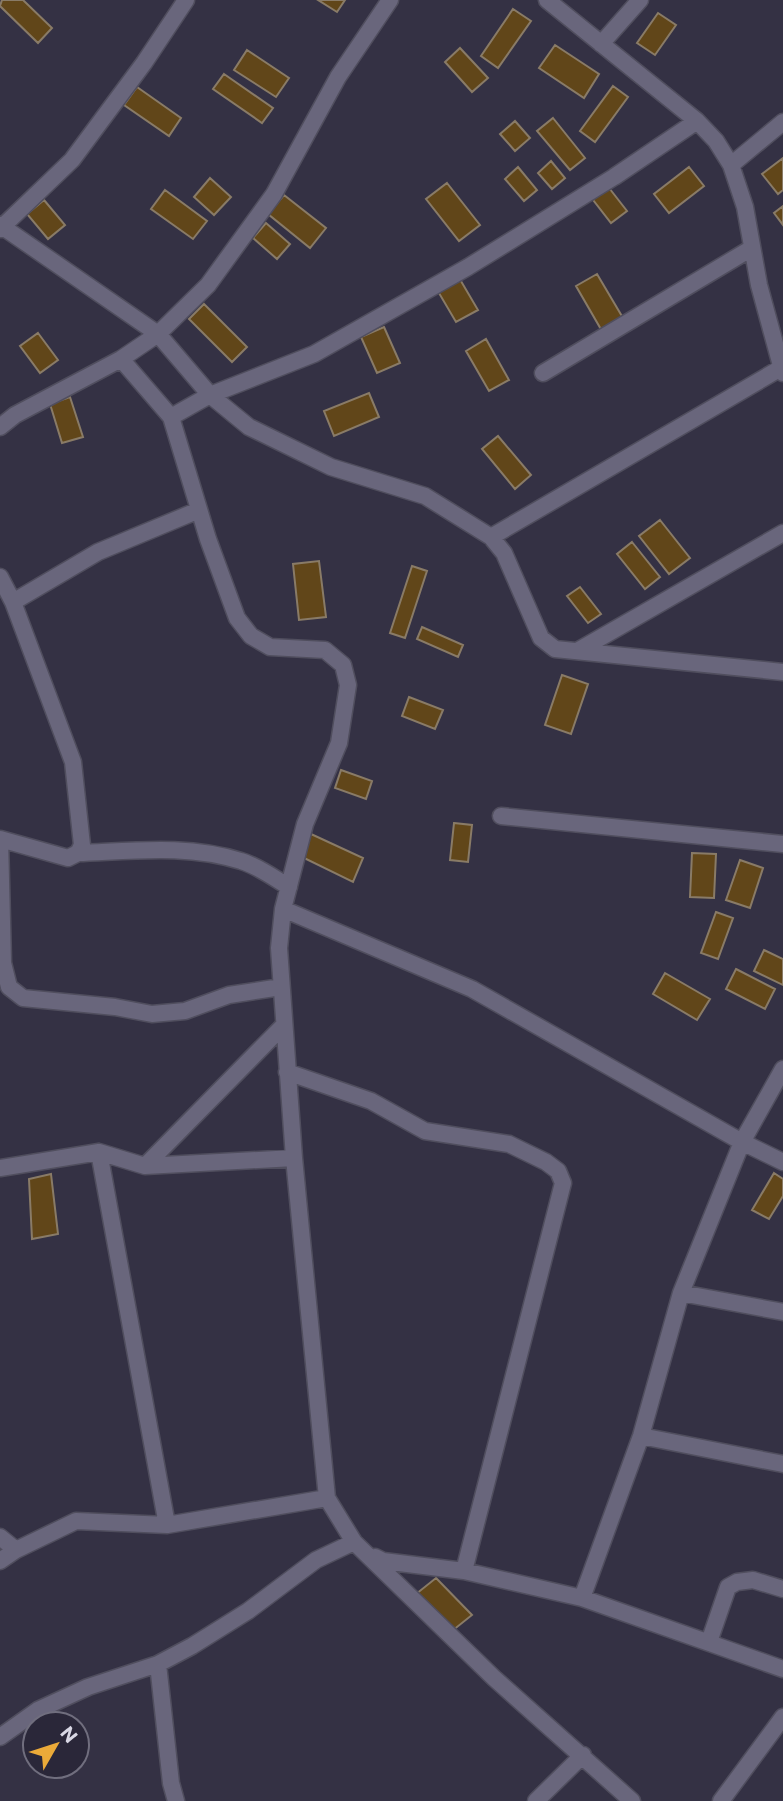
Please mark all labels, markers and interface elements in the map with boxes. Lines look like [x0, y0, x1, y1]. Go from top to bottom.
north arrow [21, 1710, 91, 1780]
text: N [56, 1721, 83, 1747]

